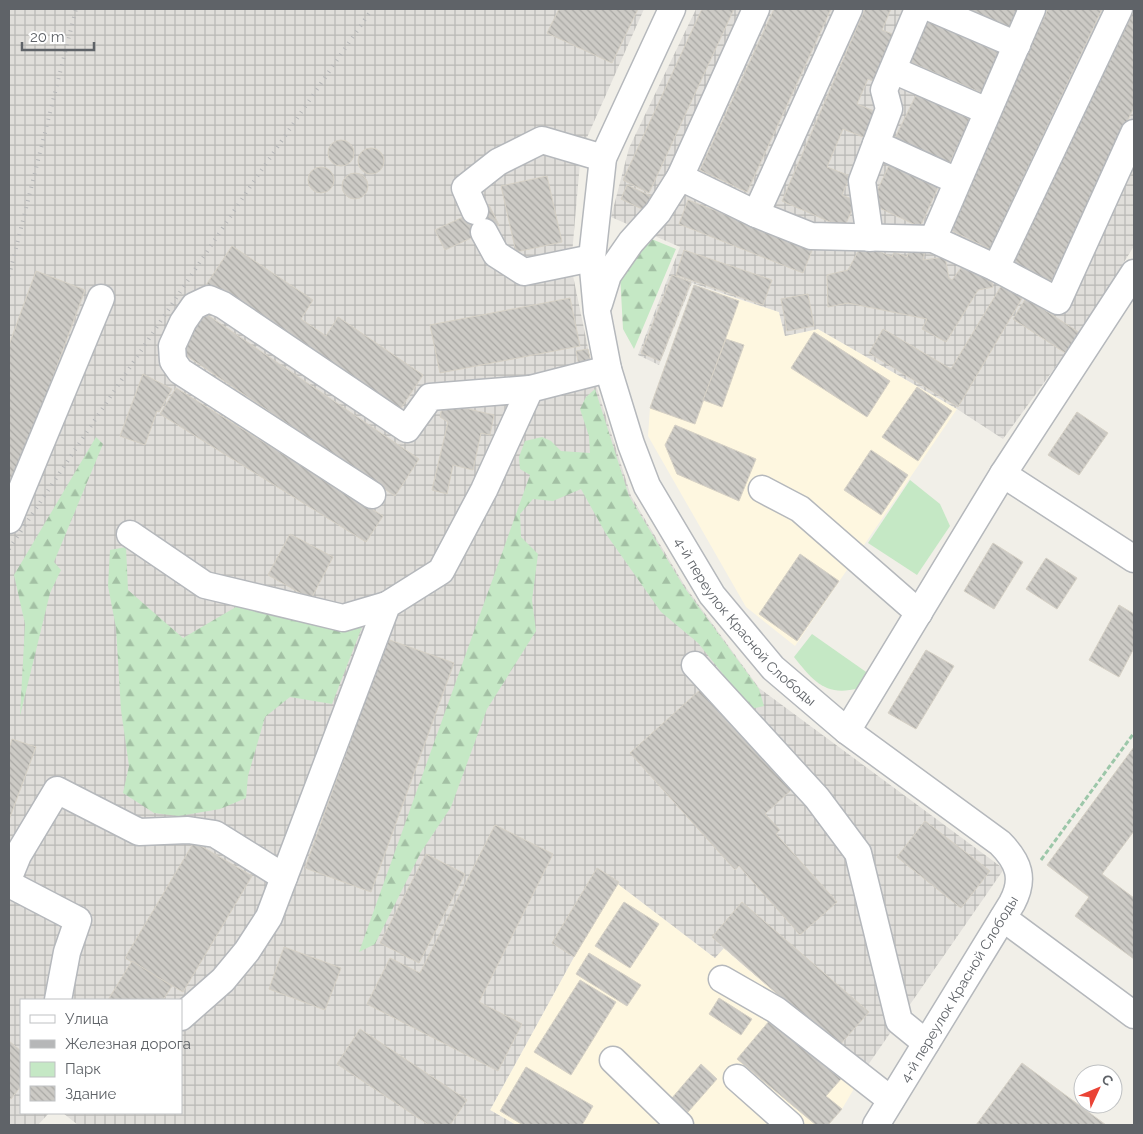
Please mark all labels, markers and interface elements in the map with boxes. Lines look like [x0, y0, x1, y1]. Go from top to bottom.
scale bar [22, 20, 95, 52]
text: 20 m [30, 28, 65, 46]
street label: 4-й переулок Красной Слободы [671, 534, 819, 709]
street label: 4-й переулок Красной Слободы [897, 893, 1021, 1085]
legend [20, 999, 182, 1114]
text: Улица [65, 1010, 109, 1028]
text: Железная дорога [65, 1035, 191, 1053]
text: Парк [65, 1060, 101, 1078]
north arrow [1073, 1064, 1123, 1114]
text: С [1098, 1071, 1117, 1089]
text: Здание [65, 1085, 117, 1103]

